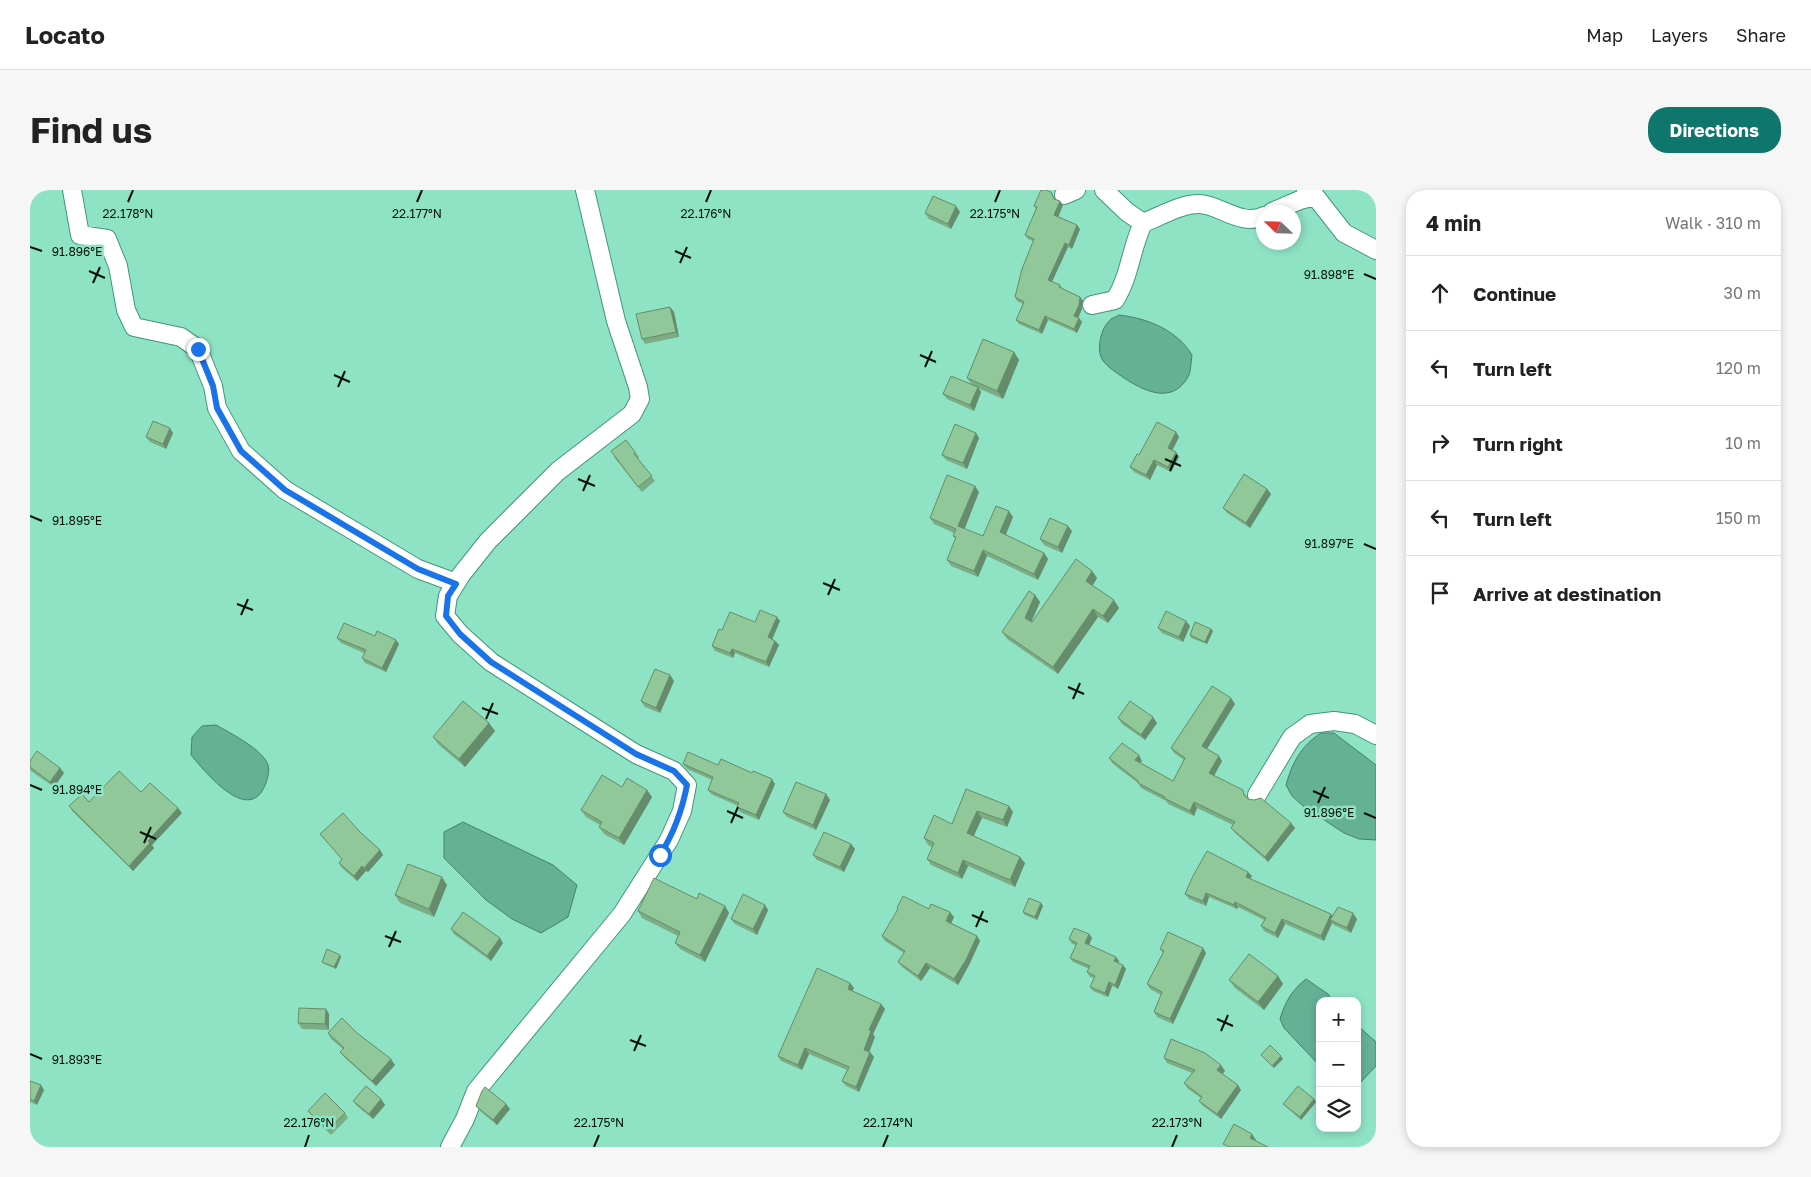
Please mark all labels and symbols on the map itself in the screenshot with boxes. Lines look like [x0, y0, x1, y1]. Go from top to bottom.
north arrow [1256, 205, 1301, 250]
text: 22.178°N [103, 206, 153, 221]
text: 22.177°N [392, 206, 442, 221]
text: 22.176°N [681, 206, 731, 221]
text: 22.175°N [970, 206, 1020, 221]
text: 91.896°E [52, 244, 102, 259]
text: 91.898°E [1304, 267, 1354, 282]
route end [187, 338, 210, 361]
text: 91.895°E [52, 513, 102, 528]
text: 91.897°E [1304, 536, 1354, 551]
text: 91.894°E [52, 782, 102, 797]
text: 91.896°E [1304, 805, 1354, 820]
route start [649, 844, 672, 867]
text: 91.893°E [52, 1052, 102, 1067]
text: 22.176°N [284, 1115, 334, 1130]
text: 22.175°N [574, 1115, 624, 1130]
text: 22.174°N [863, 1115, 913, 1130]
text: 22.173°N [1152, 1115, 1202, 1130]

